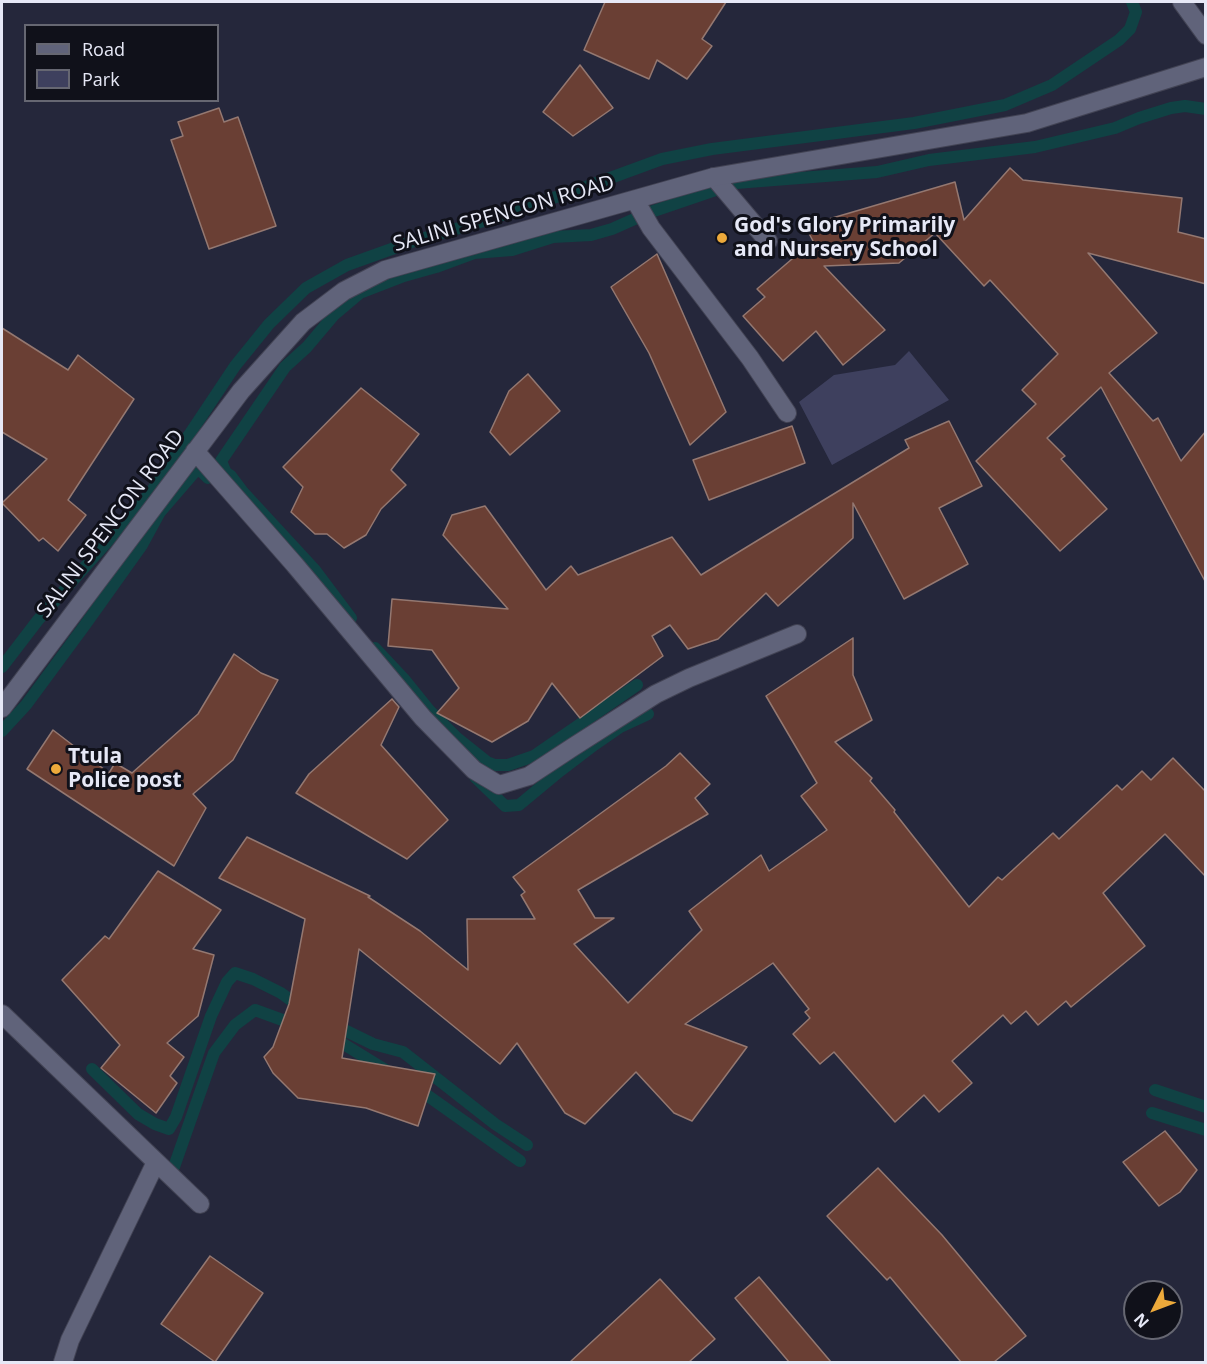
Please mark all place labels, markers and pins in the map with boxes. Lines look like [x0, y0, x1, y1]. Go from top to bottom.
place label: God's Glory Primarily and Nursery School [734, 213, 955, 263]
marker: God's Glory Primarily and Nursery School [715, 231, 729, 245]
place label: Ttula Police post [68, 744, 182, 794]
marker: Ttula Police post [49, 762, 63, 776]

